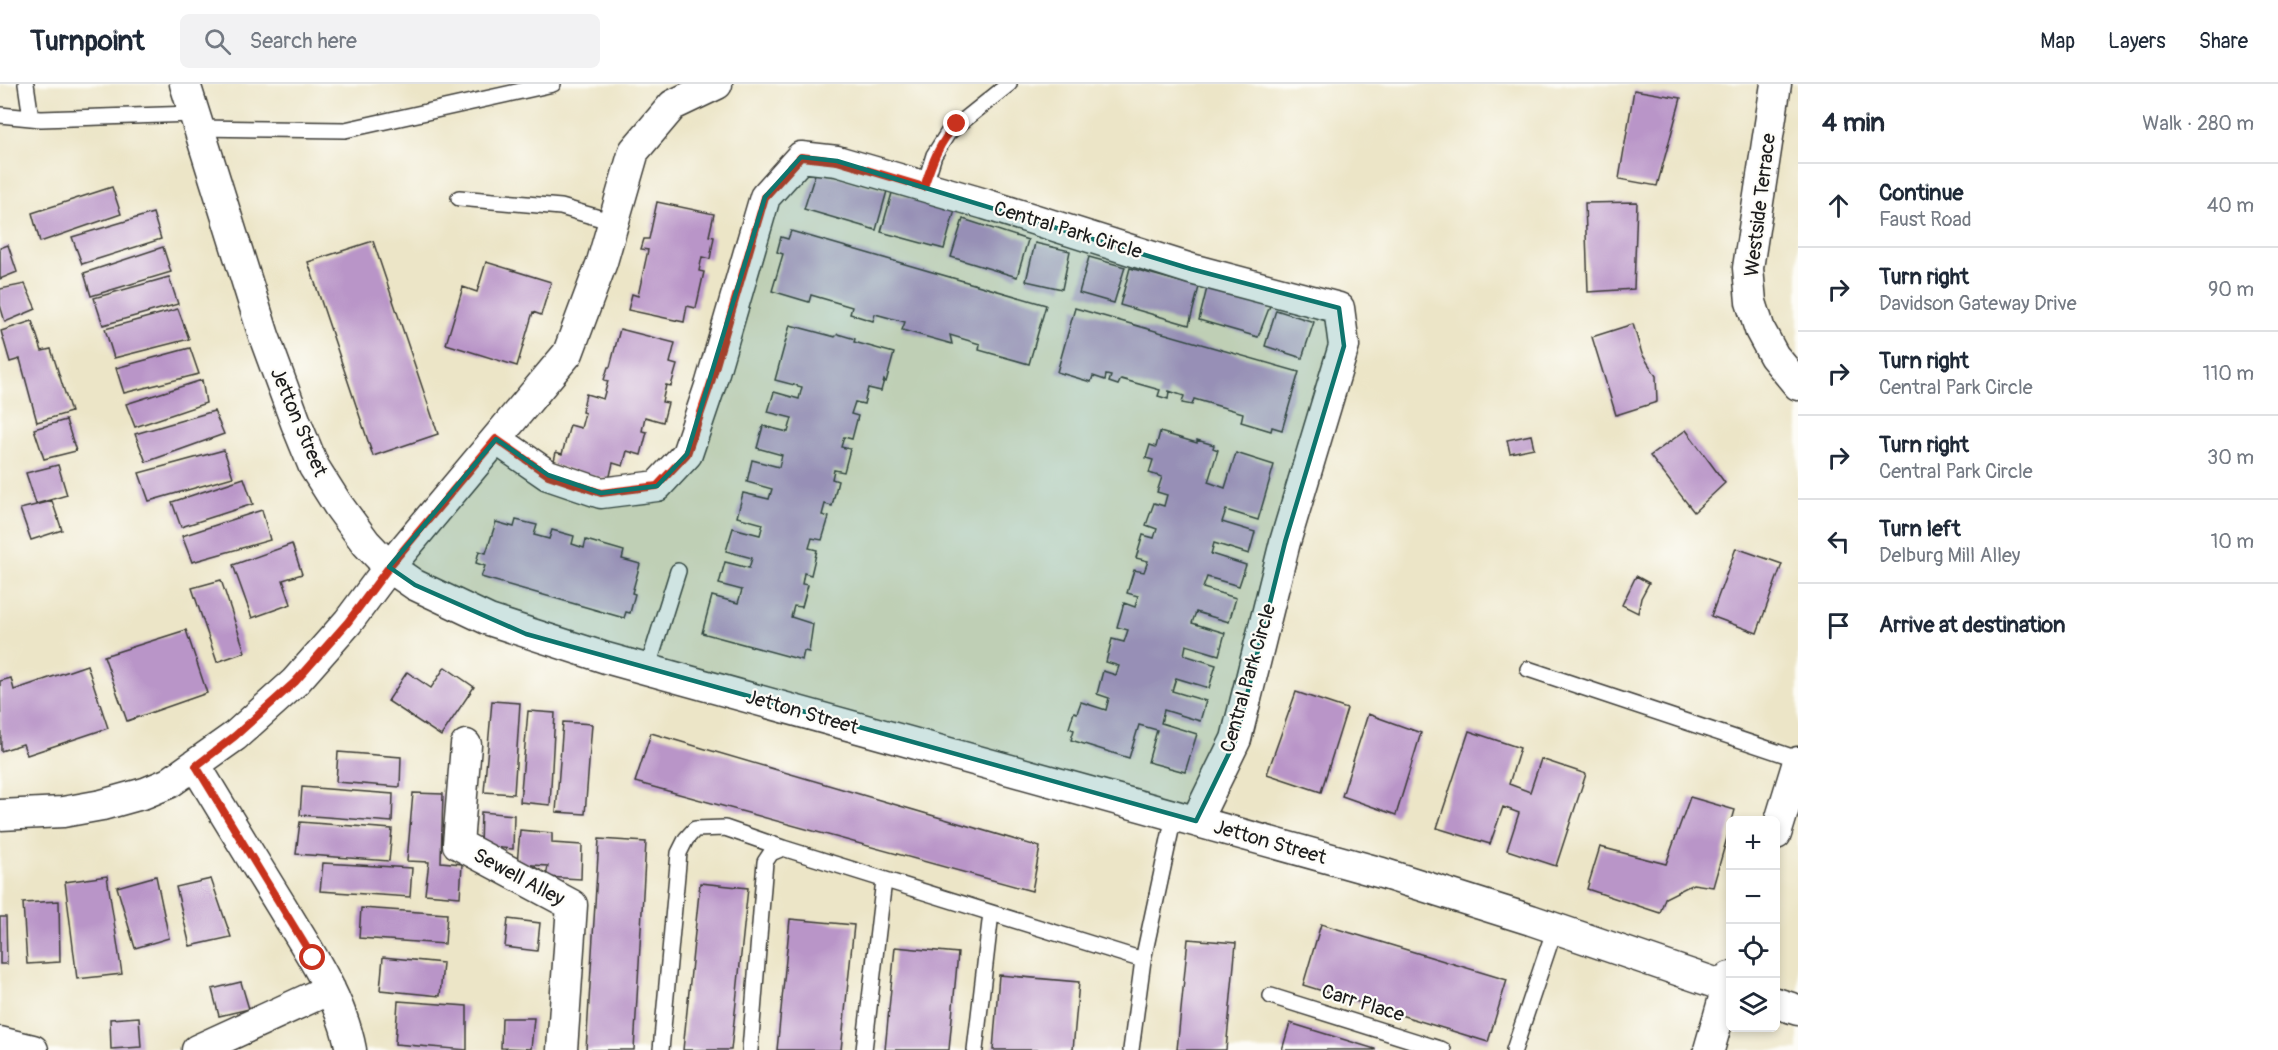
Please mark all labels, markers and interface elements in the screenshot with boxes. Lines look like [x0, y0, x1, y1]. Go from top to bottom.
search box [180, 14, 600, 68]
text: Turnpoint [30, 24, 144, 59]
icon: search [201, 25, 234, 58]
text: Search here [249, 27, 357, 55]
text: Map [2040, 28, 2075, 55]
text: Layers [2108, 28, 2166, 55]
text: Share [2199, 28, 2248, 55]
text: 4 min [1822, 107, 1885, 139]
route end [943, 110, 969, 136]
text: Walk · 280 m [2142, 111, 2254, 136]
street label: Westside Terrace [1739, 132, 1781, 278]
text: Continue [1879, 179, 1963, 207]
icon: ahead [1822, 189, 1855, 222]
text: 40 m [2207, 193, 2254, 218]
street label: Central Park Circle [991, 196, 1145, 264]
text: Faust Road [1879, 207, 1972, 232]
text: Turn right [1879, 263, 1969, 291]
icon: right [1822, 273, 1855, 306]
text: 90 m [2208, 277, 2254, 302]
text: Davidson Gateway Drive [1879, 291, 2077, 316]
text: Turn right [1879, 347, 1969, 375]
icon: right [1822, 357, 1855, 390]
text: 110 m [2203, 361, 2254, 386]
street label: Jetton Street [265, 364, 334, 481]
text: Central Park Circle [1879, 375, 2033, 400]
text: Turn right [1879, 431, 1969, 459]
icon: right [1822, 441, 1855, 474]
text: 30 m [2207, 445, 2254, 470]
text: Central Park Circle [1879, 459, 2033, 484]
text: Turn left [1879, 515, 1961, 543]
icon: left [1822, 525, 1855, 558]
text: 10 m [2210, 529, 2254, 554]
text: Delburg Mill Alley [1879, 543, 2020, 568]
street label: Central Park Circle [1215, 601, 1281, 755]
icon: arrive [1822, 609, 1855, 642]
text: Arrive at destination [1879, 611, 2065, 639]
street label: Jetton Street [743, 684, 862, 740]
street label: Jetton Street [1211, 814, 1330, 870]
map controls [1726, 816, 1780, 1032]
button: + [1726, 816, 1780, 870]
street label: Sewell Alley [469, 843, 569, 912]
button: − [1726, 870, 1780, 924]
button: locate [1726, 924, 1780, 978]
route start [299, 944, 325, 970]
button: layers [1726, 978, 1780, 1032]
street label: Carr Place [1319, 979, 1408, 1027]

